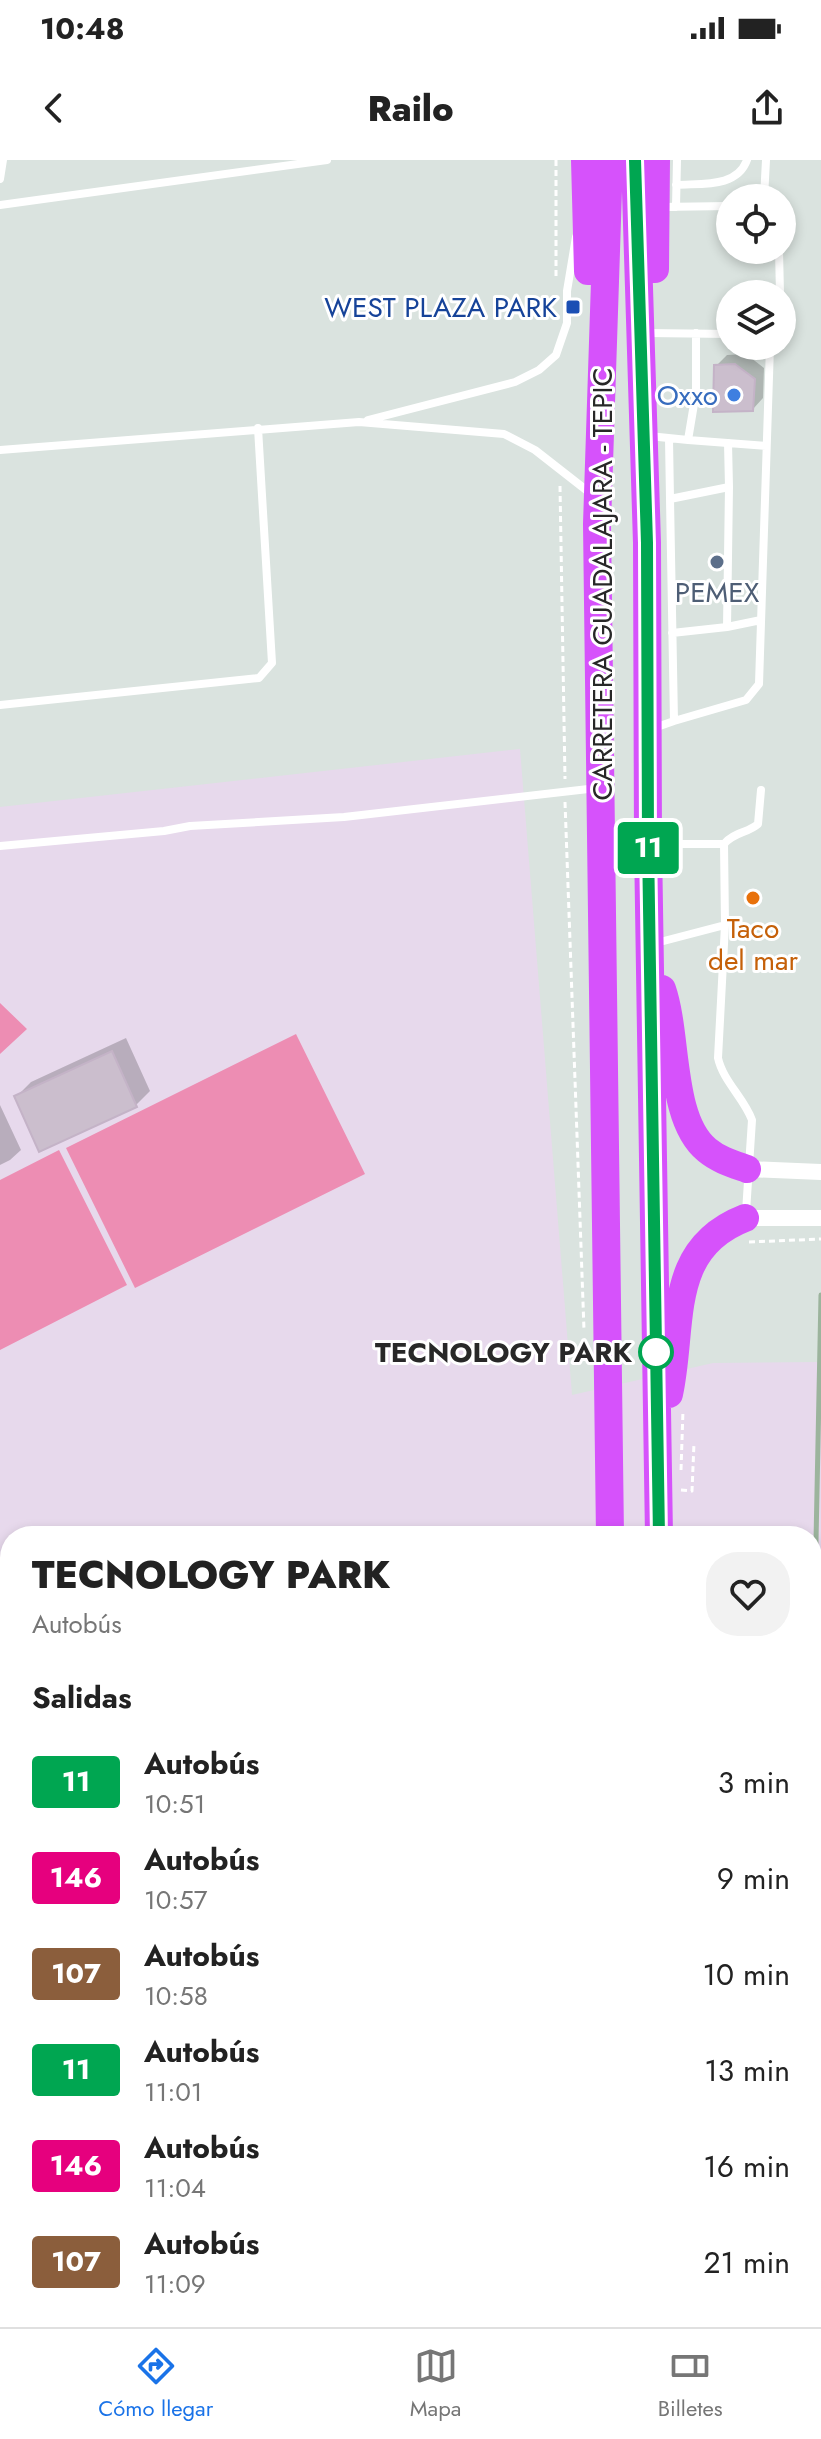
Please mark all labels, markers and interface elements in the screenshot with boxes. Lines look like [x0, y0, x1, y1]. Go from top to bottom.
text: 10:48 [40, 7, 125, 50]
text: Railo [367, 82, 454, 134]
icon: back [32, 86, 76, 130]
icon: share [745, 86, 789, 130]
map controls [716, 184, 796, 360]
button: locate [716, 184, 796, 264]
button: layers [716, 280, 796, 360]
place label: WEST PLAZA PARK [324, 287, 557, 328]
marker: WEST PLAZA PARK [564, 298, 582, 316]
street label: CARRETERA GUADALAJARA - TEPIC [582, 367, 623, 801]
place label: Oxxo [657, 375, 718, 416]
marker: Oxxo [725, 386, 743, 404]
marker: PEMEX [708, 553, 726, 571]
place label: PEMEX [675, 572, 760, 613]
line badge: 11 [612, 822, 684, 874]
text: 11 [634, 827, 662, 868]
marker: Taco del mar [744, 889, 762, 907]
place label: Taco del mar [708, 908, 798, 981]
place label: TECNOLOGY PARK [375, 1332, 632, 1373]
marker: TECNOLOGY PARK [639, 1335, 673, 1369]
text: TECNOLOGY PARK [32, 1547, 390, 1602]
button: heart [706, 1552, 790, 1636]
text: Autobús [32, 1605, 122, 1643]
text: Salidas [32, 1676, 132, 1719]
text: Autobús [144, 1742, 259, 1785]
text: 11 [62, 1761, 90, 1802]
text: 3 min [718, 1761, 790, 1804]
text: 10:51 [144, 1785, 205, 1823]
text: Autobús [144, 1838, 259, 1881]
text: 146 [50, 1857, 102, 1898]
text: 9 min [717, 1857, 790, 1900]
text: 10:57 [144, 1881, 207, 1919]
text: Autobús [144, 1934, 259, 1977]
text: 107 [51, 1953, 101, 1994]
text: 10 min [703, 1953, 790, 1996]
text: 10:58 [144, 1977, 208, 2015]
text: Autobús [144, 2030, 259, 2073]
text: 11 [62, 2049, 90, 2090]
text: 13 min [704, 2049, 790, 2092]
text: 11:01 [144, 2073, 203, 2111]
text: Autobús [144, 2126, 259, 2169]
text: 146 [50, 2145, 102, 2186]
text: 16 min [703, 2145, 790, 2188]
text: 11:04 [144, 2169, 206, 2207]
text: Autobús [144, 2222, 259, 2265]
text: 107 [51, 2241, 101, 2282]
text: 21 min [703, 2241, 790, 2284]
text: 11:09 [144, 2265, 206, 2303]
tab: Cómo llegar [98, 2344, 213, 2424]
tab: Mapa [410, 2344, 461, 2424]
tab: Billetes [658, 2344, 723, 2424]

